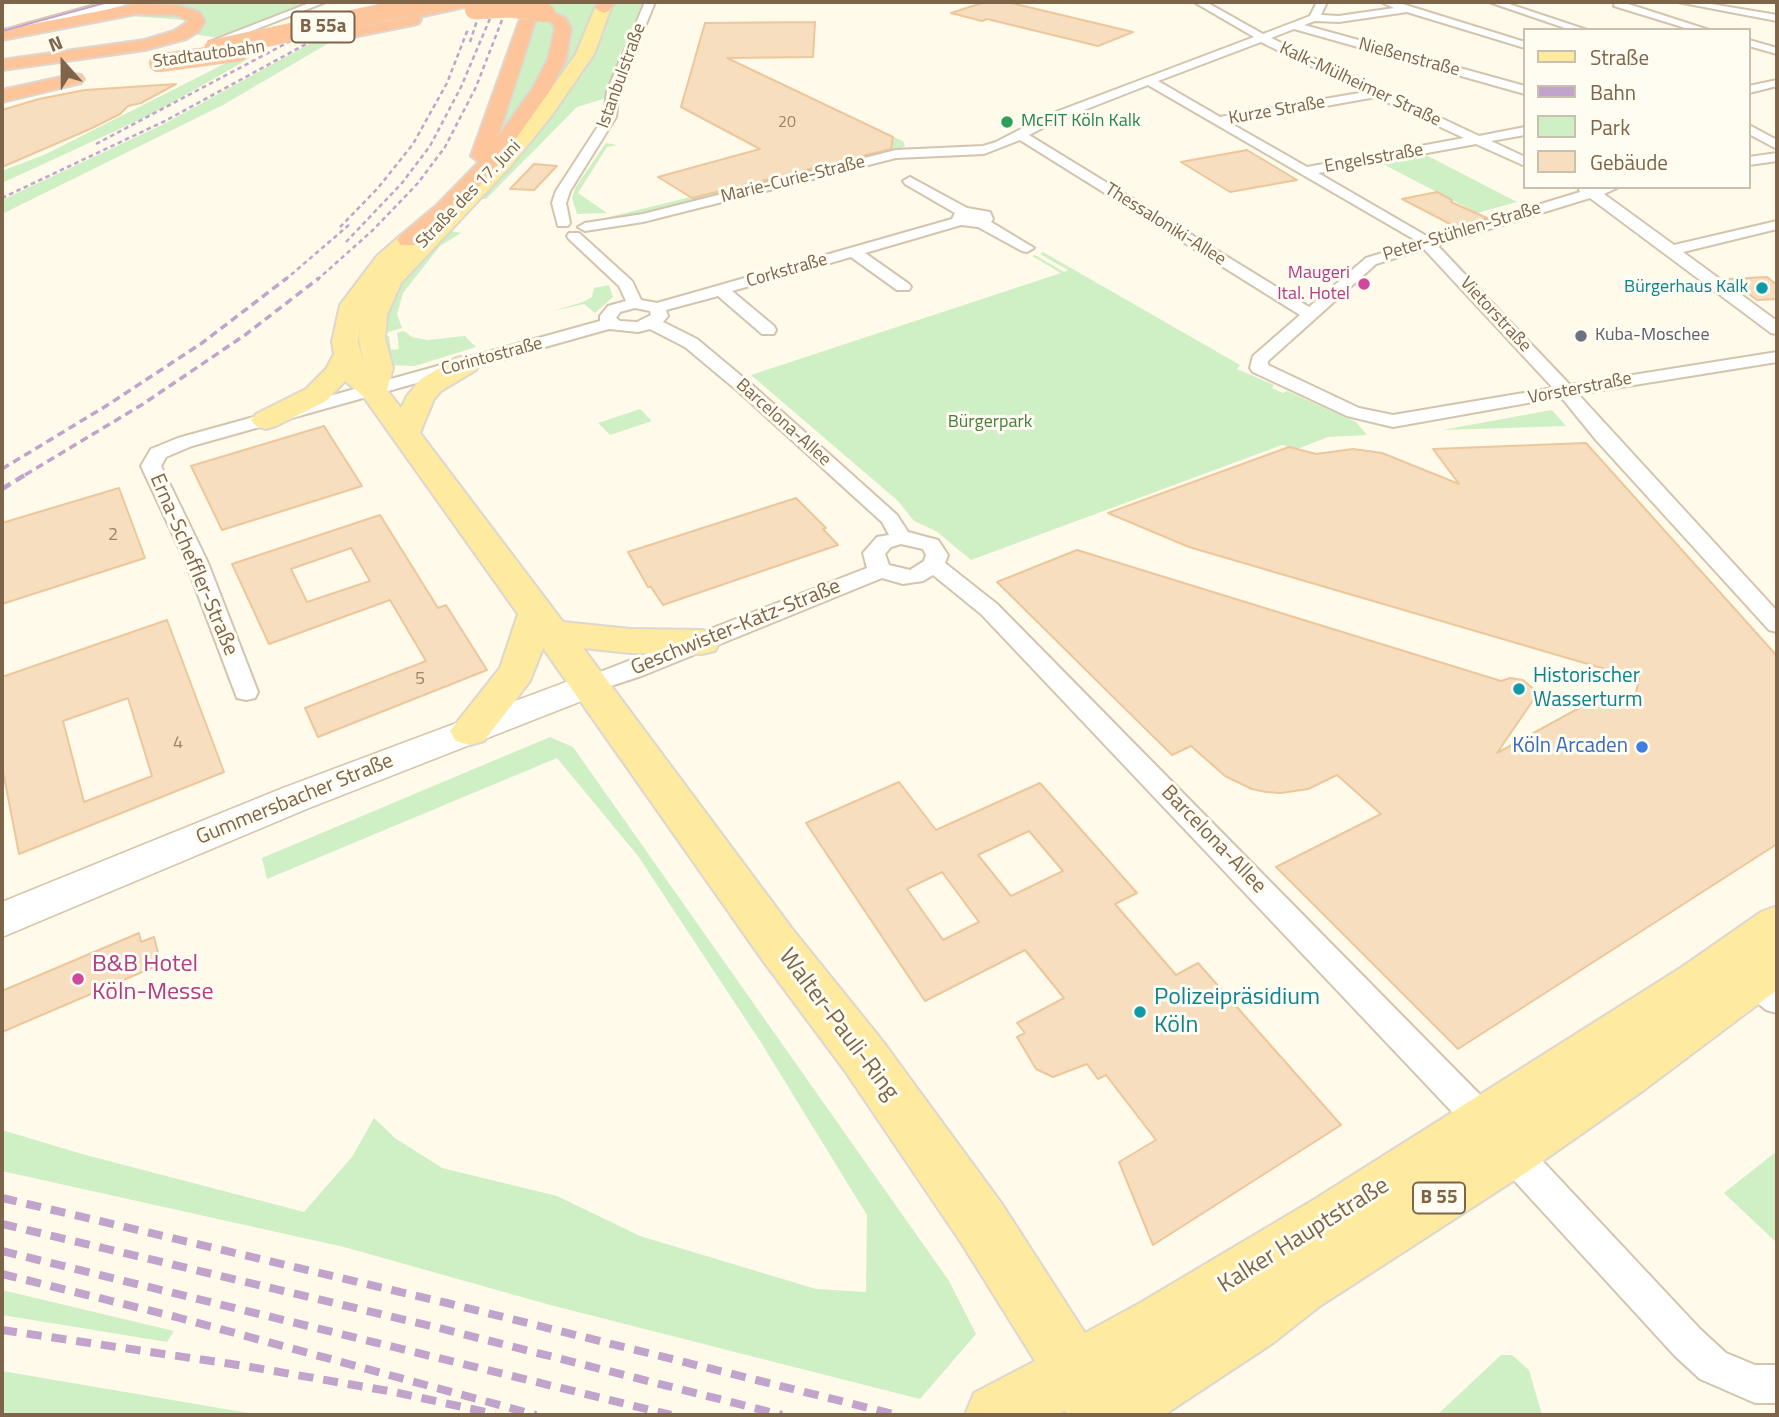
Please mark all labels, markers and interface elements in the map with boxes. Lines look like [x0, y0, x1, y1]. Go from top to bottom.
road number: B 55a [292, 12, 354, 42]
street label: Istanbulstraße [593, 20, 651, 132]
text: N [44, 27, 67, 59]
north arrow [28, 28, 98, 98]
legend [1524, 28, 1751, 189]
street label: Nießenstraße [1356, 34, 1462, 82]
street label: Stadtautobahn [152, 36, 266, 74]
street label: Kalk-Mülheimer Straße [1276, 38, 1444, 132]
text: Straße [1590, 41, 1649, 73]
text: Bahn [1590, 76, 1636, 108]
street label: Kurze Straße [1227, 92, 1327, 130]
place label: McFIT Köln Kalk [1021, 111, 1141, 133]
text: Park [1590, 111, 1630, 143]
house number: 20 [778, 113, 796, 133]
marker: McFIT Köln Kalk [999, 114, 1015, 130]
street label: Straße des 17. Juni [412, 136, 526, 254]
street label: Engelsstraße [1323, 140, 1425, 178]
text: Gebäude [1590, 146, 1668, 178]
street label: Marie-Curie-Straße [719, 152, 867, 208]
street label: Thessaloniki-Allee [1100, 179, 1230, 271]
street label: Peter-Stühlen-Straße [1380, 198, 1544, 266]
street label: Corkstraße [744, 249, 830, 293]
place label: Maugeri Ital. Hotel [1277, 263, 1350, 306]
street label: Vietorstraße [1455, 273, 1535, 357]
marker: Maugeri Ital. Hotel [1356, 276, 1372, 292]
place label: Bürgerhaus Kalk [1624, 277, 1748, 299]
marker: Bürgerhaus Kalk [1754, 280, 1770, 296]
place label: Kuba-Moschee [1595, 325, 1710, 347]
marker: Kuba-Moschee [1573, 328, 1589, 344]
street label: Corintostraße [439, 333, 545, 381]
street label: Vorsterstraße [1526, 368, 1634, 410]
street label: Barcelona-Allee [731, 375, 835, 471]
park label: Bürgerpark [948, 412, 1032, 434]
street label: Erna-Scheffler-Straße [143, 470, 243, 660]
house number: 2 [108, 525, 118, 547]
street label: Geschwister-Katz-Straße [628, 574, 844, 682]
place label: Historischer Wasserturm [1533, 664, 1643, 714]
house number: 5 [415, 669, 425, 691]
marker: Historischer Wasserturm [1511, 681, 1527, 697]
house number: 4 [173, 733, 183, 755]
place label: Köln Arcaden [1512, 734, 1628, 760]
marker: Köln Arcaden [1634, 739, 1650, 755]
street label: Gummersbacher Straße [193, 749, 397, 851]
street label: Barcelona-Allee [1155, 781, 1271, 899]
street label: Walter-Pauli-Ring [772, 944, 904, 1106]
place label: B&B Hotel Köln-Messe [92, 951, 214, 1007]
marker: B&B Hotel Köln-Messe [70, 971, 86, 987]
place label: Polizeipräsidium Köln [1154, 984, 1320, 1040]
marker: Polizeipräsidium Köln [1132, 1004, 1148, 1020]
street label: Kalker Hauptstraße [1213, 1172, 1395, 1300]
road number: B 55 [1413, 1182, 1465, 1214]

